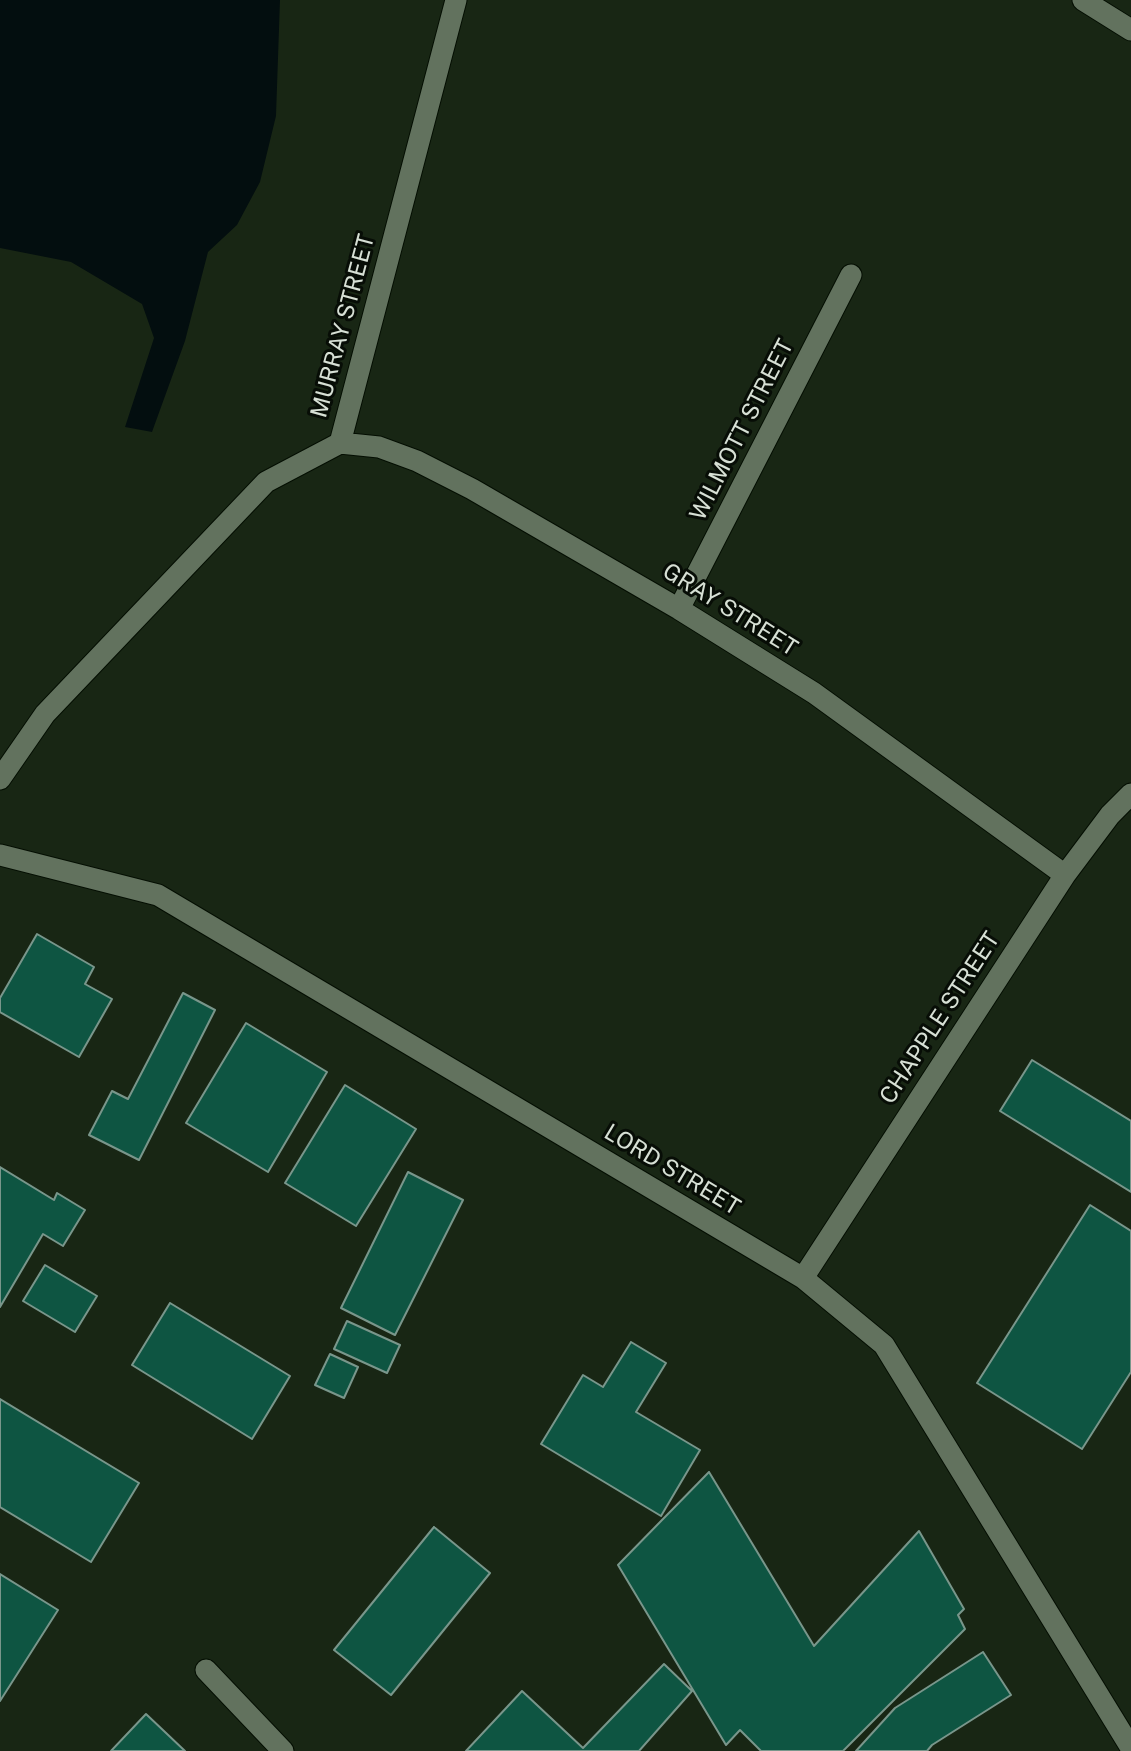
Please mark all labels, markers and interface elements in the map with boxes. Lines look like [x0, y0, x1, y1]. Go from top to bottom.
street label: MURRAY STREET [305, 231, 381, 421]
street label: WILMOTT STREET [684, 335, 800, 525]
street label: GRAY STREET [658, 558, 802, 662]
street label: CHAPPLE STREET [874, 927, 1006, 1109]
street label: LORD STREET [599, 1119, 745, 1221]

